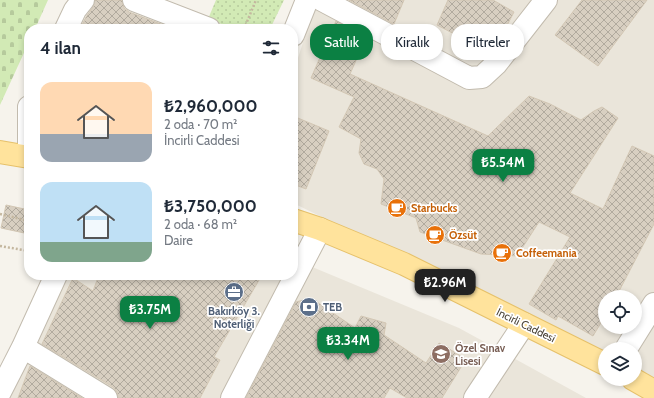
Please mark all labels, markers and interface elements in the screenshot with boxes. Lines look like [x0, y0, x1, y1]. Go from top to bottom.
chip: Satılık [310, 24, 373, 60]
chip: Kiralık [381, 24, 443, 60]
chip: Filtreler [451, 24, 524, 60]
icon: filters [260, 37, 282, 59]
text: 4 ilan [40, 38, 81, 58]
text: ₺2,960,000 [164, 96, 258, 116]
icon: home [72, 98, 120, 146]
text: 2 oda · 70 m² [164, 116, 237, 132]
text: İncirli Caddesi [164, 132, 240, 148]
pin: ₺5.54M [470, 149, 536, 183]
text: ₺5.54M [481, 154, 525, 170]
text: ₺3,750,000 [164, 196, 257, 216]
cafe icon: Starbucks [386, 197, 408, 219]
icon: home [72, 198, 120, 246]
place label: Starbucks [411, 201, 458, 215]
text: 2 oda · 68 m² [164, 216, 237, 232]
cafe icon: Özsüt [424, 224, 446, 246]
place label: Özsüt [449, 228, 477, 242]
text: Daire [164, 232, 193, 248]
cafe icon: Coffeemania [491, 242, 513, 264]
place label: Coffeemania [516, 246, 577, 260]
pin: ₺2.96M [412, 269, 478, 303]
text: ₺2.96M [424, 274, 466, 290]
office icon: Bakırköy 3. Noterliği [223, 281, 245, 303]
map controls [598, 290, 642, 386]
button: locate [598, 290, 642, 334]
pin: ₺3.75M [117, 296, 183, 330]
bank icon: TEB [298, 296, 320, 318]
place label: TEB [323, 300, 342, 314]
text: ₺3.75M [129, 301, 171, 317]
place label: Bakırköy 3. Noterliği [208, 304, 260, 331]
street label: İncirli Caddesi [494, 305, 558, 345]
pin: ₺3.34M [315, 327, 381, 361]
text: ₺3.34M [326, 332, 370, 348]
place label: Özel Sınav Lisesi [455, 341, 506, 368]
button: layers [598, 342, 642, 386]
school or university icon: Özel Sınav Lisesi [430, 343, 452, 365]

